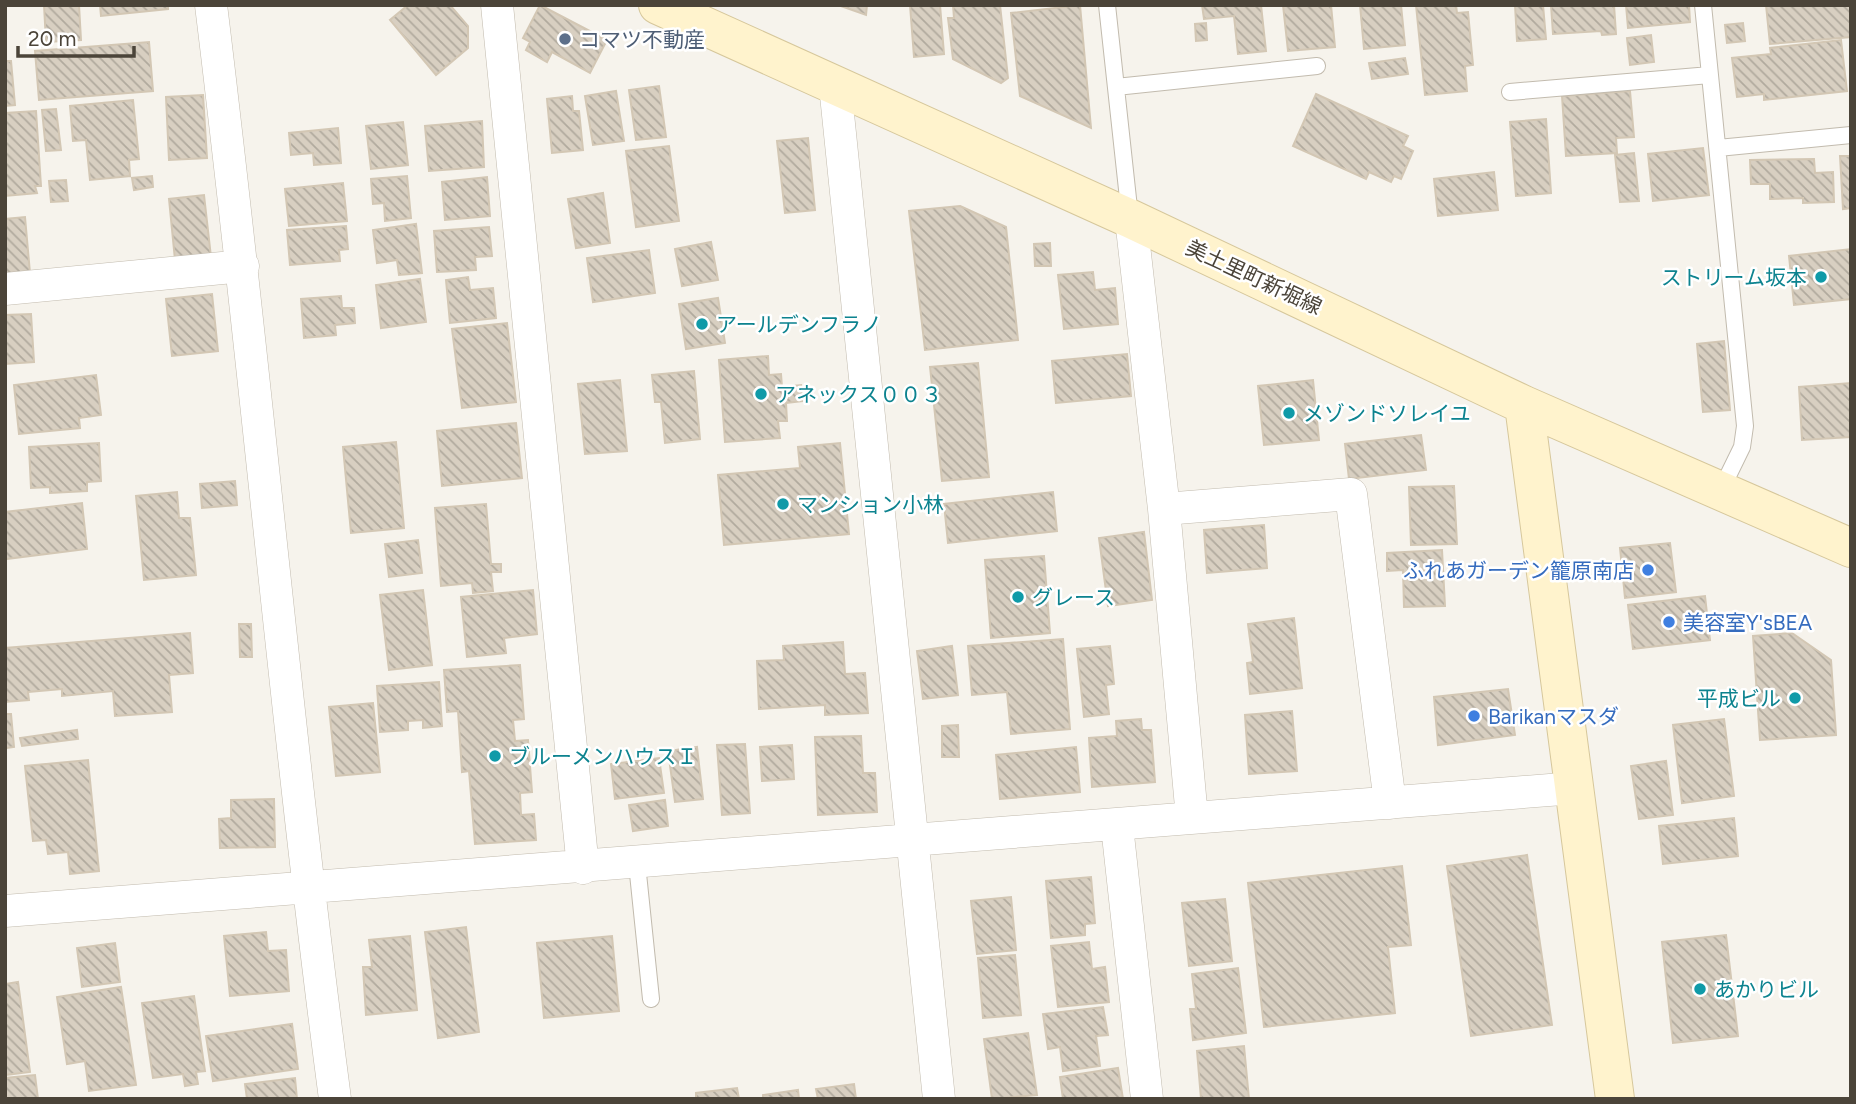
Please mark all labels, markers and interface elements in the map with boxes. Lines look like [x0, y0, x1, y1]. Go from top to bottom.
scale bar [18, 14, 133, 58]
text: 20 m [28, 26, 76, 51]
place label: コマツ不動産 [579, 27, 705, 52]
marker: コマツ不動産 [557, 31, 573, 47]
street label: 美土里町新堀線 [1182, 235, 1326, 319]
place label: ストリーム坂本 [1661, 265, 1807, 290]
marker: ストリーム坂本 [1813, 269, 1829, 285]
place label: アールデンフラノ [716, 312, 882, 337]
marker: アールデンフラノ [694, 316, 710, 332]
place label: アネックス００３ [775, 382, 942, 407]
marker: アネックス００３ [753, 386, 769, 402]
place label: メゾンドソレイユ [1303, 401, 1471, 426]
marker: メゾンドソレイユ [1281, 405, 1297, 421]
place label: マンション小林 [797, 492, 944, 517]
marker: マンション小林 [775, 496, 791, 512]
place label: ふれあガーデン籠原南店 [1403, 558, 1634, 583]
marker: ふれあガーデン籠原南店 [1640, 562, 1656, 578]
place label: グレース [1032, 585, 1115, 610]
marker: グレース [1010, 589, 1026, 605]
place label: 美容室Y'sBEA [1683, 610, 1812, 635]
marker: 美容室Y'sBEA [1661, 614, 1677, 630]
place label: 平成ビル [1697, 686, 1781, 711]
marker: 平成ビル [1787, 690, 1803, 706]
place label: Barikanマスダ [1488, 704, 1619, 729]
marker: Barikanマスダ [1466, 708, 1482, 724]
place label: ブルーメンハウスＩ [509, 744, 697, 769]
marker: ブルーメンハウスＩ [487, 748, 503, 764]
place label: あかりビル [1714, 977, 1819, 1002]
marker: あかりビル [1692, 981, 1708, 997]

